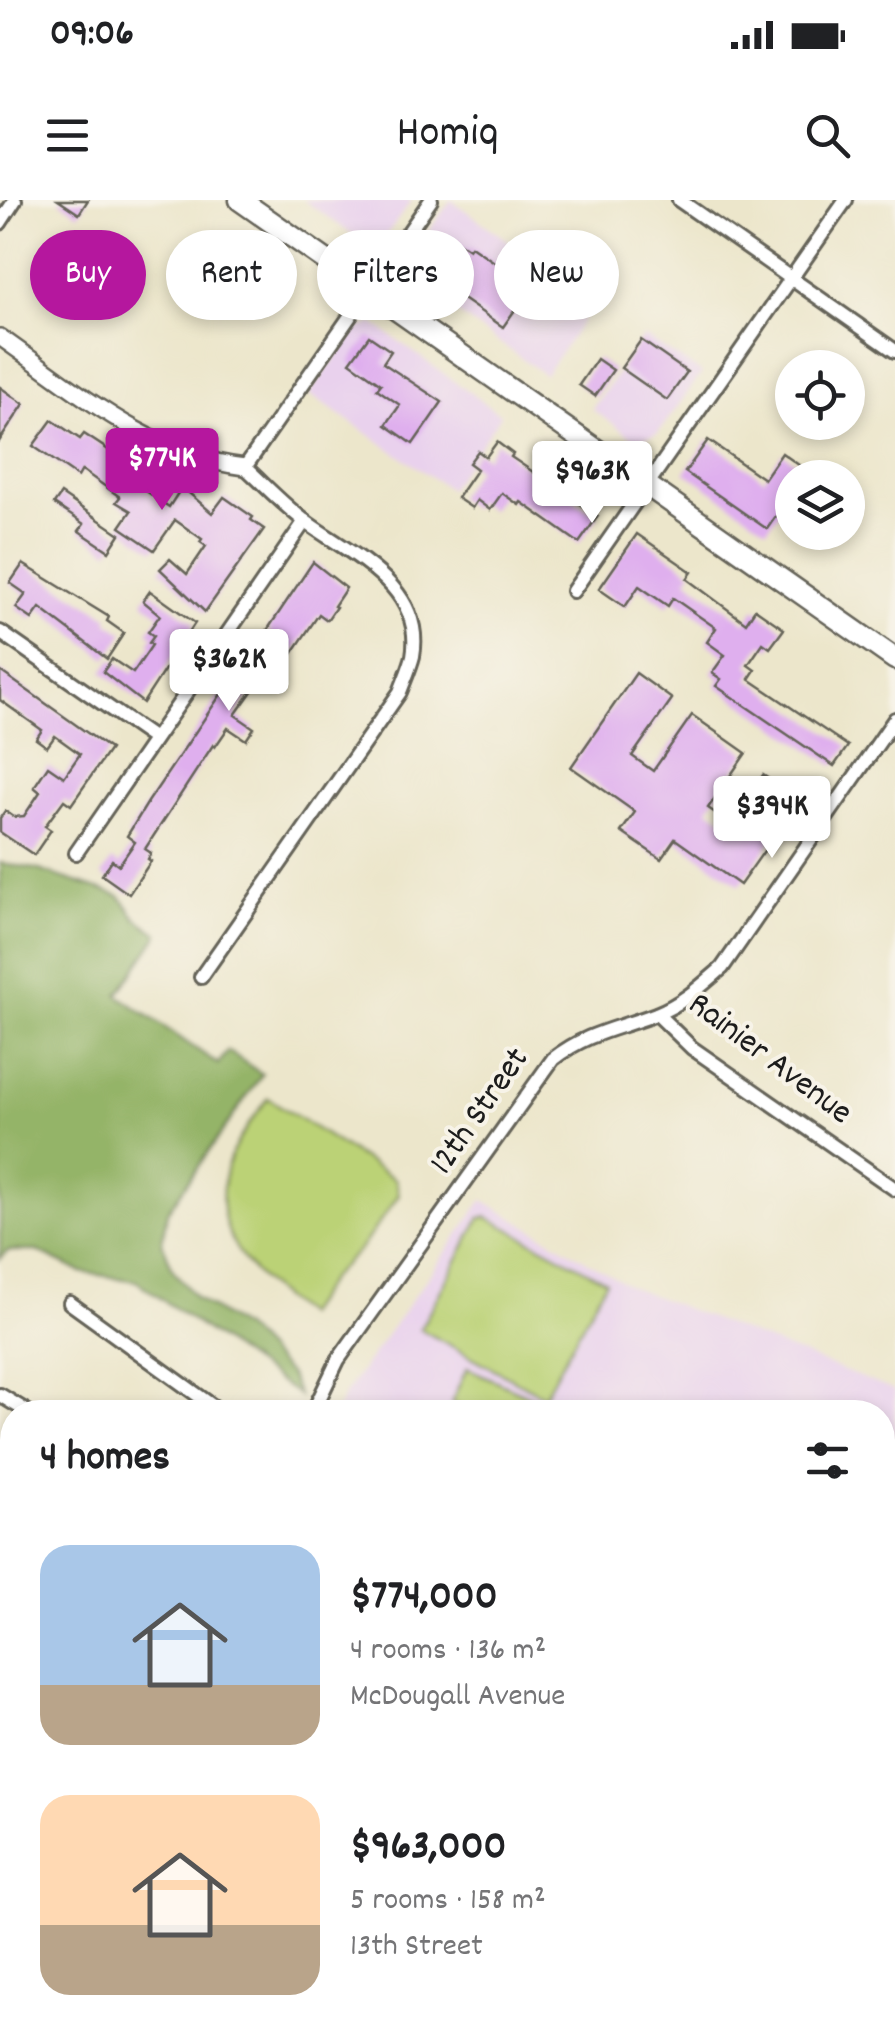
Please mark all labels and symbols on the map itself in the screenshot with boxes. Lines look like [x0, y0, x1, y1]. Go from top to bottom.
pin: $774K [92, 428, 232, 513]
pin: $963K [522, 441, 662, 526]
pin: $362K [159, 629, 299, 714]
pin: $394K [702, 776, 842, 861]
street label: Rainier Avenue [676, 981, 862, 1139]
street label: 12th Street [419, 1038, 543, 1186]

